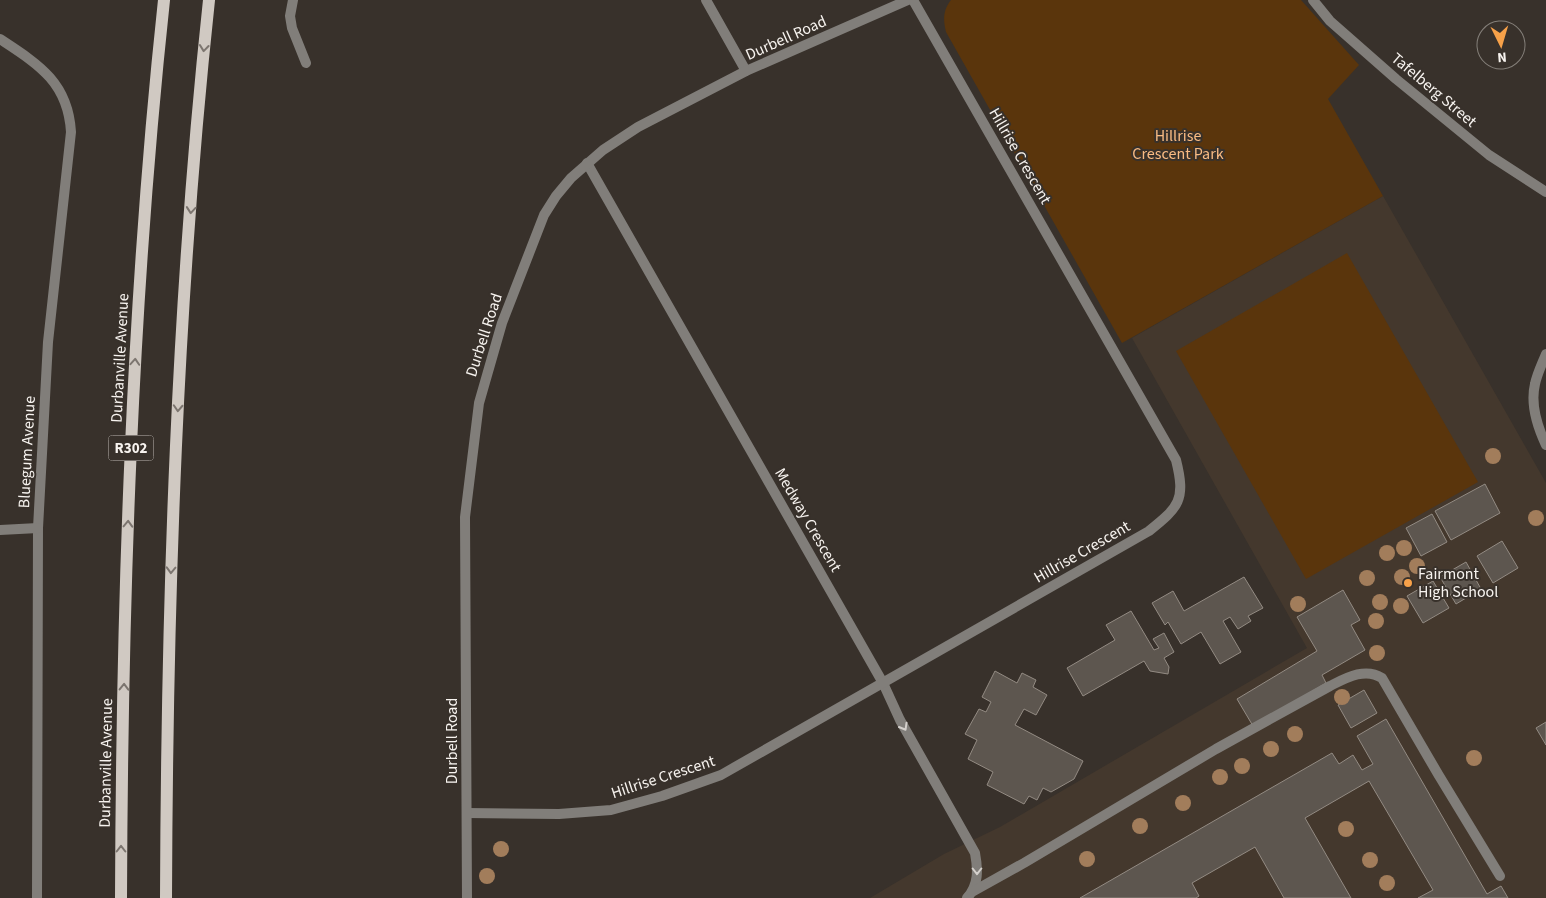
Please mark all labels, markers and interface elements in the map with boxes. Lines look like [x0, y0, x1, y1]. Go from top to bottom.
street label: Durbell Road [742, 10, 830, 66]
north arrow [1476, 20, 1526, 70]
one-way arrow [199, 45, 210, 53]
text: N [1497, 47, 1508, 67]
street label: Tafelberg Street [1387, 48, 1482, 133]
street label: Hillrise Crescent [983, 104, 1057, 209]
park label: Hillrise Crescent Park [1132, 125, 1224, 165]
one-way arrow [185, 207, 196, 215]
street label: Durbell Road [460, 290, 508, 380]
street label: Durbanville Avenue [106, 293, 134, 423]
one-way arrow [129, 358, 140, 366]
street label: Bluegum Avenue [13, 395, 41, 509]
one-way arrow [173, 404, 184, 412]
road number: R302 [108, 436, 154, 460]
street label: Medway Crescent [769, 464, 847, 577]
street label: Hillrise Crescent [1030, 515, 1135, 589]
one-way arrow [122, 520, 133, 528]
place label: Fairmont High School [1418, 563, 1498, 603]
one-way arrow [166, 566, 176, 574]
marker: Fairmont High School [1402, 577, 1414, 589]
one-way arrow [118, 683, 129, 691]
street label: Durbanville Avenue [94, 698, 118, 828]
street label: Durbell Road [441, 698, 463, 784]
one-way arrow [898, 721, 908, 730]
street label: Hillrise Crescent [608, 750, 718, 804]
one-way arrow [116, 845, 126, 853]
one-way arrow [972, 867, 982, 875]

